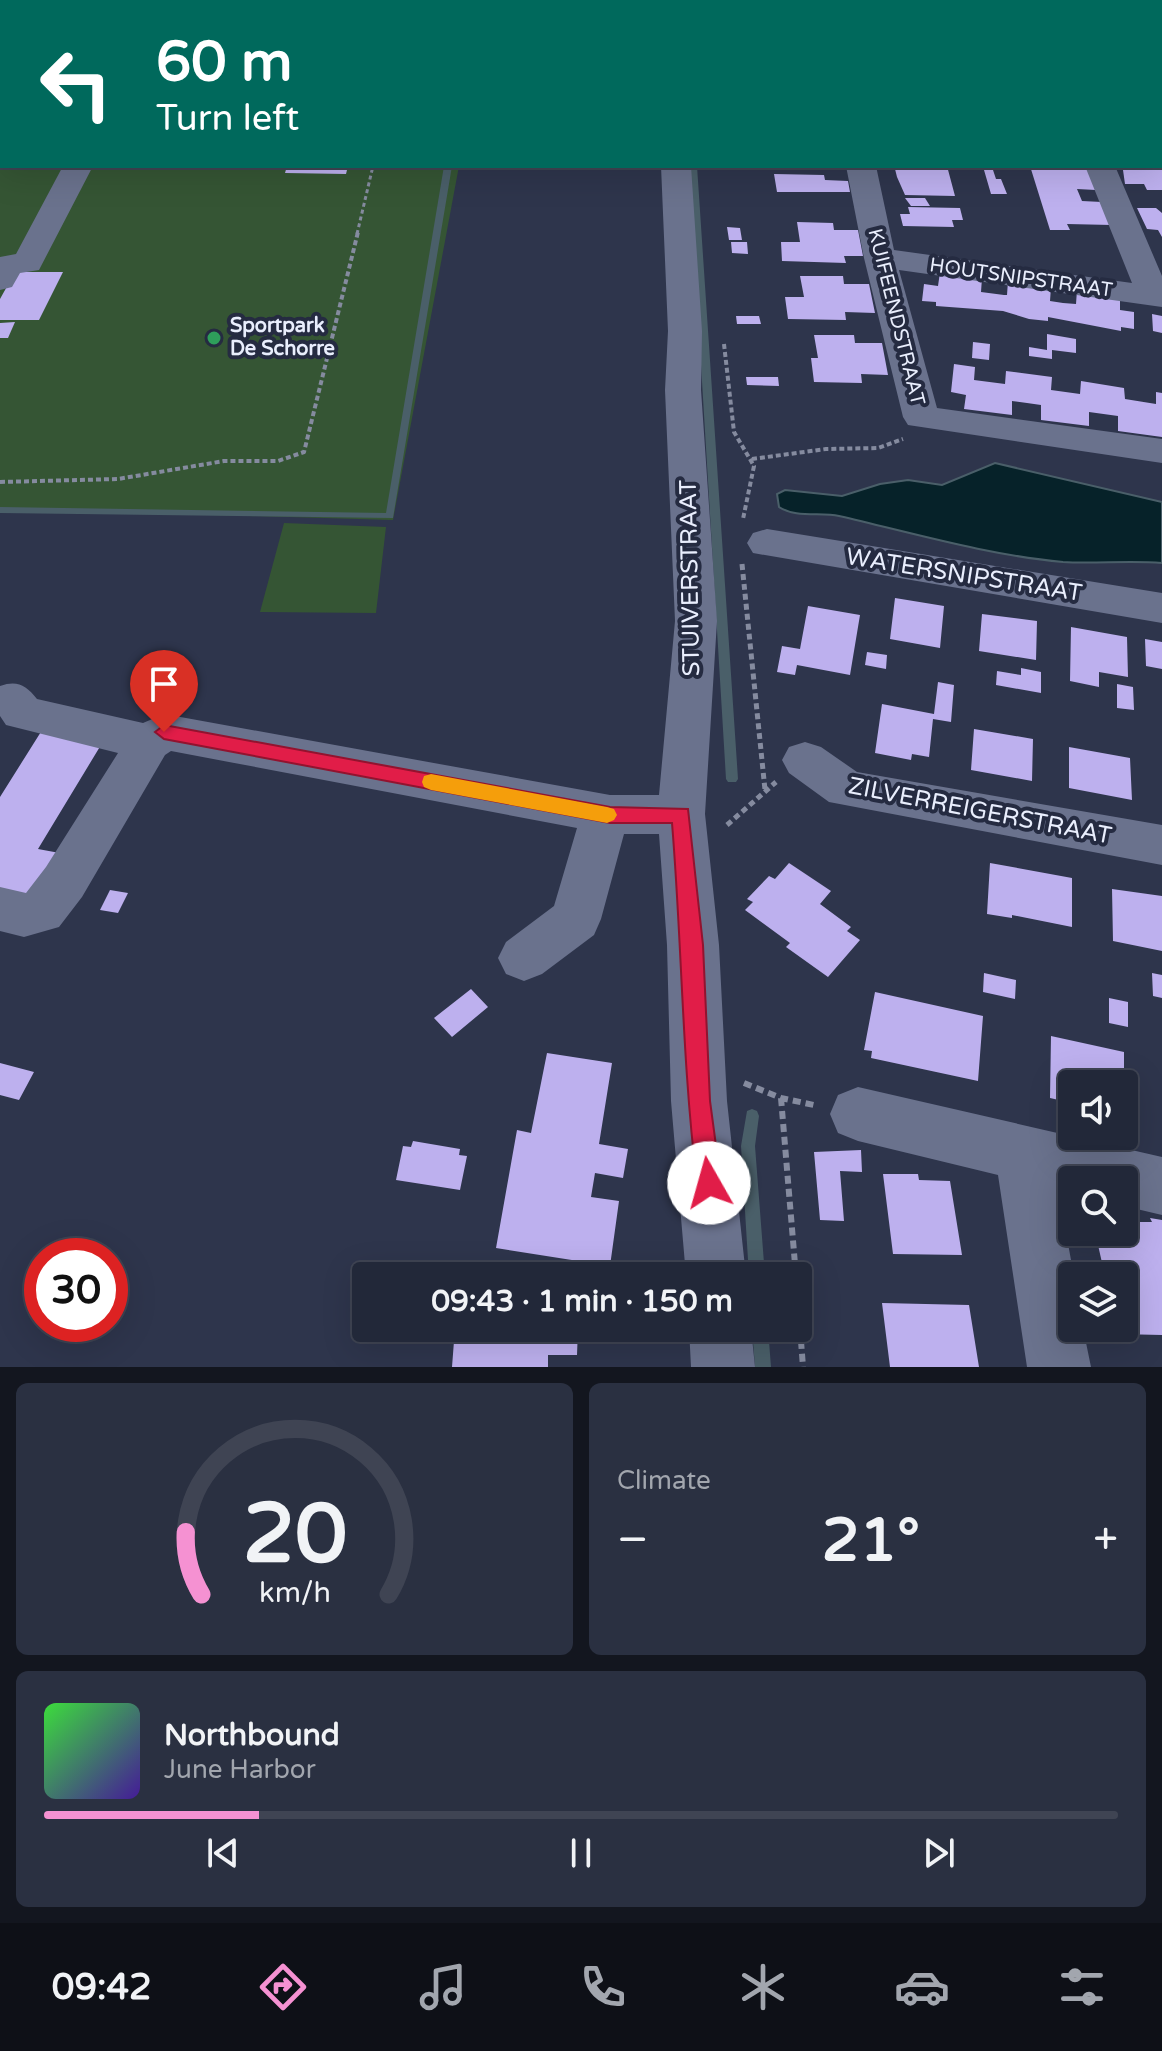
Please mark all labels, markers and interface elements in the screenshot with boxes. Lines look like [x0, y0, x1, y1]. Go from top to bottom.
text: 60 m [156, 29, 292, 96]
icon: left [24, 32, 128, 136]
text: Turn left [156, 97, 299, 140]
street label: KUIFEENDSTRAAT [862, 226, 930, 408]
street label: HOUTSNIPSTRAAT [928, 253, 1114, 303]
place label: Sportpark De Schorre [230, 314, 335, 361]
marker: Sportpark De Schorre [205, 329, 223, 347]
street label: STUIVERSTRAAT [674, 479, 706, 677]
street label: WATERSNIPSTRAAT [844, 542, 1085, 608]
pin [130, 650, 198, 732]
icon: arrive [142, 662, 186, 706]
street label: ZILVERREIGERSTRAAT [846, 771, 1115, 851]
map controls [1058, 1070, 1138, 1342]
button: sound [1058, 1070, 1138, 1150]
position arrow [667, 1141, 751, 1225]
button: search [1058, 1166, 1138, 1246]
speed limit sign: 30 [24, 1238, 128, 1342]
button: layers [1058, 1262, 1138, 1342]
text: 09:43 · 1 min · 150 m [431, 1283, 733, 1320]
text: Climate [617, 1465, 711, 1496]
text: 20 [242, 1485, 347, 1585]
text: 21° [822, 1505, 920, 1577]
text: − [617, 1514, 648, 1567]
text: + [1093, 1514, 1118, 1567]
text: km/h [259, 1576, 330, 1610]
text: Northbound [164, 1717, 340, 1754]
text: June Harbor [164, 1754, 316, 1785]
icon: previous [201, 1831, 245, 1875]
icon: pause [559, 1831, 603, 1875]
icon: next [917, 1831, 961, 1875]
icon: directions [255, 1959, 311, 2015]
icon: music [415, 1959, 471, 2015]
icon: phone [575, 1959, 631, 2015]
icon: climate [735, 1959, 791, 2015]
icon: car [894, 1959, 950, 2015]
icon: filters [1054, 1959, 1110, 2015]
text: 09:42 [52, 1966, 152, 2009]

